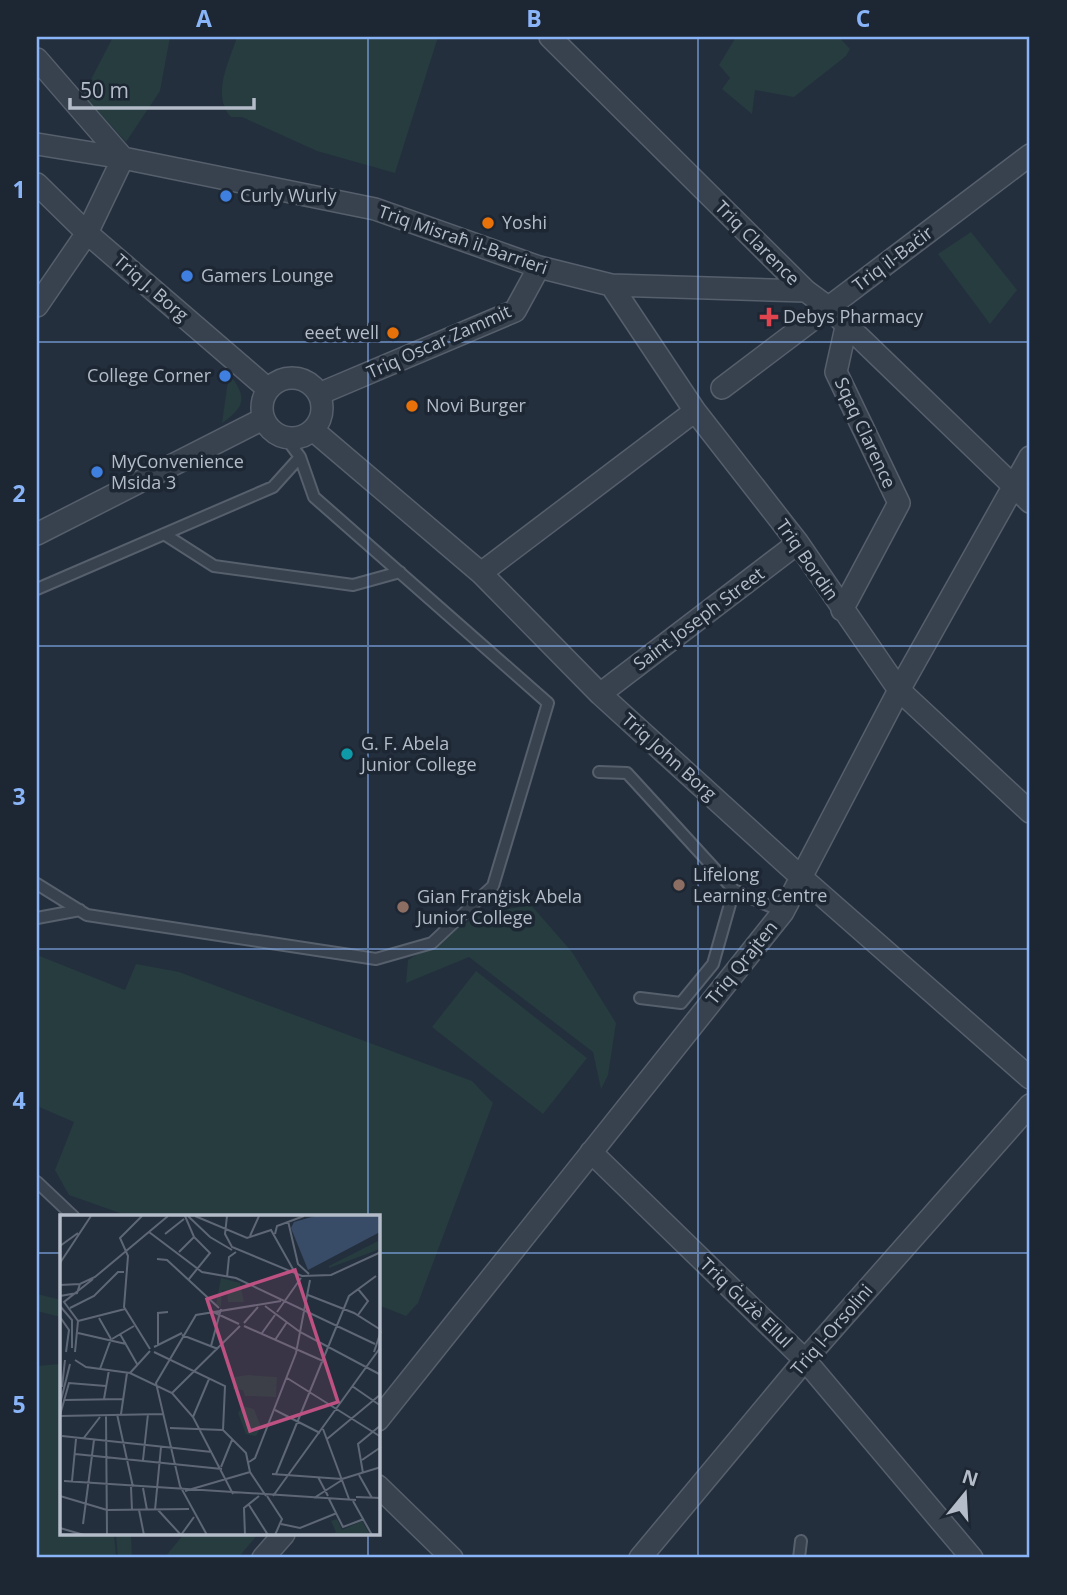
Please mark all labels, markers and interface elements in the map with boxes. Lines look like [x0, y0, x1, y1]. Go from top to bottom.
text: A [196, 2, 212, 34]
text: B [526, 2, 542, 34]
text: C [856, 2, 870, 34]
scale bar [70, 66, 254, 110]
text: 50 m [80, 76, 129, 104]
text: 1 [12, 173, 26, 205]
place label: Curly Wurly [240, 183, 338, 207]
marker: Curly Wurly [218, 188, 234, 204]
street label: Triq Clarence [710, 195, 805, 290]
street label: Triq Misraħ il-Barrieri [375, 199, 551, 279]
place label: Yoshi [502, 210, 547, 234]
marker: Yoshi [480, 215, 496, 231]
street label: Triq il-Baċir [847, 220, 938, 296]
street label: Triq J. Borg [109, 248, 194, 326]
place label: Gamers Lounge [201, 263, 334, 287]
marker: Gamers Lounge [179, 268, 195, 284]
street label: Triq Oscar Zammit [363, 299, 514, 384]
place label: Debys Pharmacy [783, 304, 924, 328]
marker: Debys Pharmacy [761, 309, 777, 325]
place label: eeet well [304, 320, 379, 344]
marker: eeet well [385, 325, 401, 341]
place label: College Corner [87, 363, 212, 387]
marker: College Corner [217, 368, 233, 384]
street label: Sqaq Clarence [830, 373, 902, 492]
place label: Novi Burger [426, 393, 526, 417]
marker: Novi Burger [404, 398, 420, 414]
place label: MyConvenience Msida 3 [111, 449, 244, 494]
marker: MyConvenience Msida 3 [89, 464, 105, 480]
text: 2 [12, 477, 26, 509]
street label: Triq Bordin [771, 514, 845, 605]
street label: Saint Joseph Street [628, 561, 769, 675]
street label: Triq John Borg [617, 707, 722, 805]
place label: G. F. Abela Junior College [359, 731, 477, 776]
marker: G. F. Abela Junior College [339, 746, 355, 762]
text: 3 [12, 780, 26, 812]
place label: Lifelong Learning Centre [693, 862, 827, 907]
marker: Lifelong Learning Centre [671, 877, 687, 893]
place label: Gian Franġisk Abela Junior College [415, 884, 582, 929]
marker: Gian Franġisk Abela Junior College [395, 899, 411, 915]
street label: Triq Qrajten [700, 916, 782, 1009]
text: 4 [12, 1084, 26, 1116]
inset map [60, 1215, 380, 1536]
street label: Triq Ġużè Ellul [695, 1252, 798, 1352]
street label: Triq l-Orsolini [785, 1279, 877, 1380]
text: 5 [12, 1388, 26, 1420]
north arrow [930, 1458, 1000, 1528]
text: N [959, 1463, 982, 1493]

